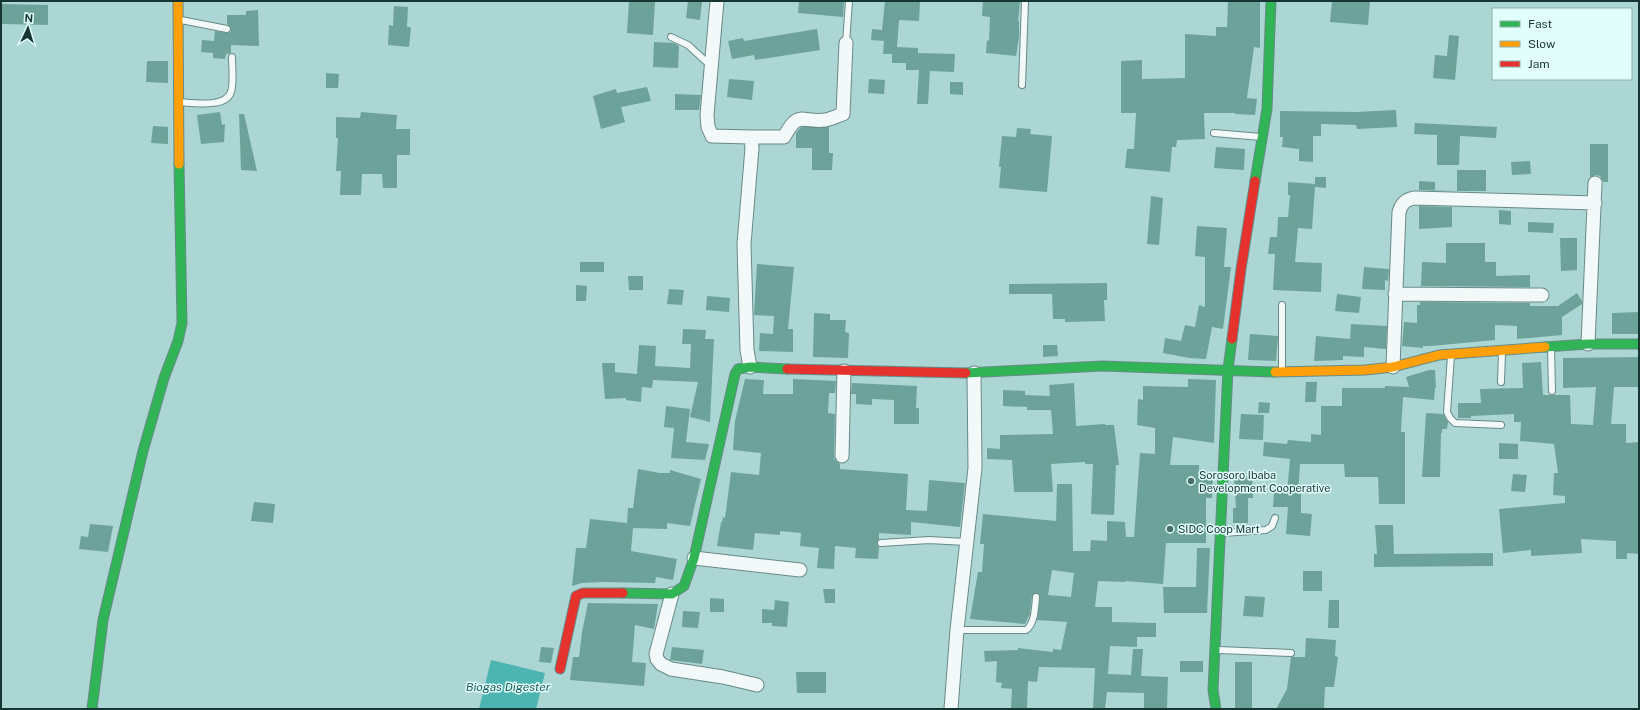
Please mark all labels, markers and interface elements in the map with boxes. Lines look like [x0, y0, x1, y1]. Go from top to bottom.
north arrow [8, 8, 48, 48]
legend [1492, 8, 1632, 80]
text: N [24, 12, 33, 24]
text: Fast [1528, 17, 1553, 31]
text: Slow [1528, 37, 1556, 51]
text: Jam [1528, 57, 1550, 71]
place label: Sorosoro Ibaba Development Cooperative [1199, 469, 1330, 494]
marker: Sorosoro Ibaba Development Cooperative [1186, 476, 1196, 486]
place label: SIDC Coop Mart [1178, 523, 1260, 535]
marker: SIDC Coop Mart [1165, 524, 1175, 534]
water label: Biogas Digester [466, 680, 551, 694]

